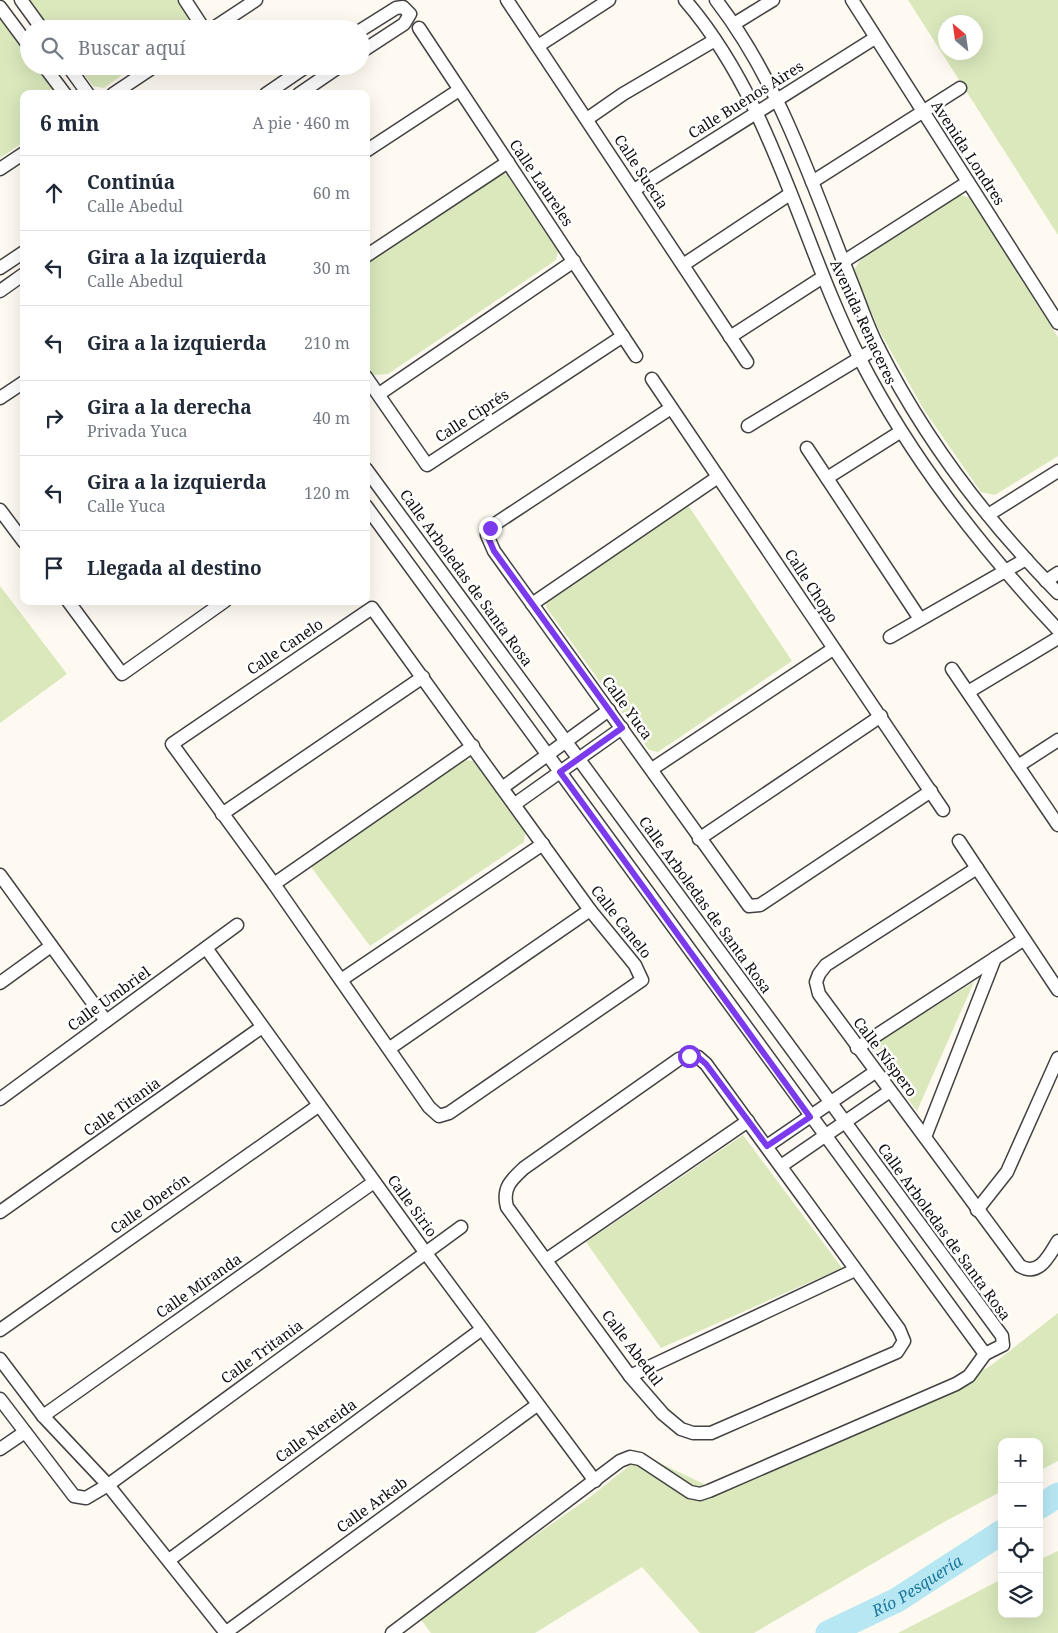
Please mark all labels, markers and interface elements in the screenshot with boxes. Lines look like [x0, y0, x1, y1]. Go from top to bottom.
north arrow [938, 15, 983, 60]
search box [20, 20, 370, 75]
icon: search [38, 34, 66, 62]
text: Buscar aquí [78, 35, 186, 61]
street label: Calle Buenos Aires [684, 55, 807, 143]
street label: Avenida Londres [927, 96, 1010, 209]
text: 6 min [40, 109, 99, 137]
text: A pie · 460 m [253, 112, 350, 134]
street label: Calle Suecia [610, 130, 673, 213]
street label: Calle Laureles [505, 135, 578, 230]
text: Continúa [87, 169, 175, 195]
icon: ahead [40, 179, 68, 207]
text: 60 m [313, 182, 350, 204]
text: Calle Abedul [87, 195, 183, 217]
text: Gira a la izquierda [87, 244, 267, 270]
icon: left [40, 254, 68, 282]
street label: Avenida Renaceres [826, 256, 902, 387]
text: 30 m [313, 257, 350, 279]
text: Calle Abedul [87, 270, 183, 292]
icon: left [40, 329, 68, 357]
text: Gira a la izquierda [87, 330, 267, 356]
text: 210 m [304, 332, 350, 354]
street label: Calle Ciprés [431, 384, 512, 446]
text: Gira a la derecha [87, 394, 252, 420]
icon: right [40, 404, 68, 432]
text: 40 m [313, 407, 350, 429]
text: Privada Yuca [87, 420, 188, 442]
text: Gira a la izquierda [87, 469, 267, 495]
icon: left [40, 479, 68, 507]
text: 120 m [304, 482, 350, 504]
street label: Calle Arboledas de Santa Rosa [396, 485, 538, 670]
text: Calle Yuca [87, 495, 166, 517]
route end [479, 517, 502, 540]
street label: Calle Chopo [781, 545, 843, 626]
icon: arrive [40, 554, 68, 582]
text: Llegada al destino [87, 555, 262, 581]
street label: Calle Canelo [243, 613, 326, 679]
street label: Calle Yuca [598, 672, 658, 743]
street label: Calle Arboledas de Santa Rosa [635, 812, 777, 997]
street label: Calle Canelo [587, 881, 657, 962]
street label: Calle Umbriel [63, 961, 154, 1035]
street label: Calle Níspero [849, 1013, 922, 1100]
route start [678, 1045, 701, 1068]
street label: Calle Titania [79, 1072, 164, 1140]
street label: Calle Arboledas de Santa Rosa [874, 1139, 1016, 1324]
street label: Calle Oberón [106, 1168, 193, 1238]
street label: Calle Sirio [383, 1170, 442, 1241]
street label: Calle Miranda [152, 1248, 245, 1322]
street label: Calle Abedul [598, 1305, 668, 1390]
street label: Calle Tritania [216, 1315, 306, 1388]
street label: Calle Nereida [271, 1394, 360, 1466]
map controls [998, 1438, 1043, 1618]
button: + [998, 1438, 1043, 1483]
street label: Calle Arkab [332, 1472, 411, 1537]
button: − [998, 1483, 1043, 1528]
button: locate [998, 1528, 1043, 1573]
water label: Río Pesquería [867, 1549, 967, 1622]
button: layers [998, 1573, 1043, 1618]

